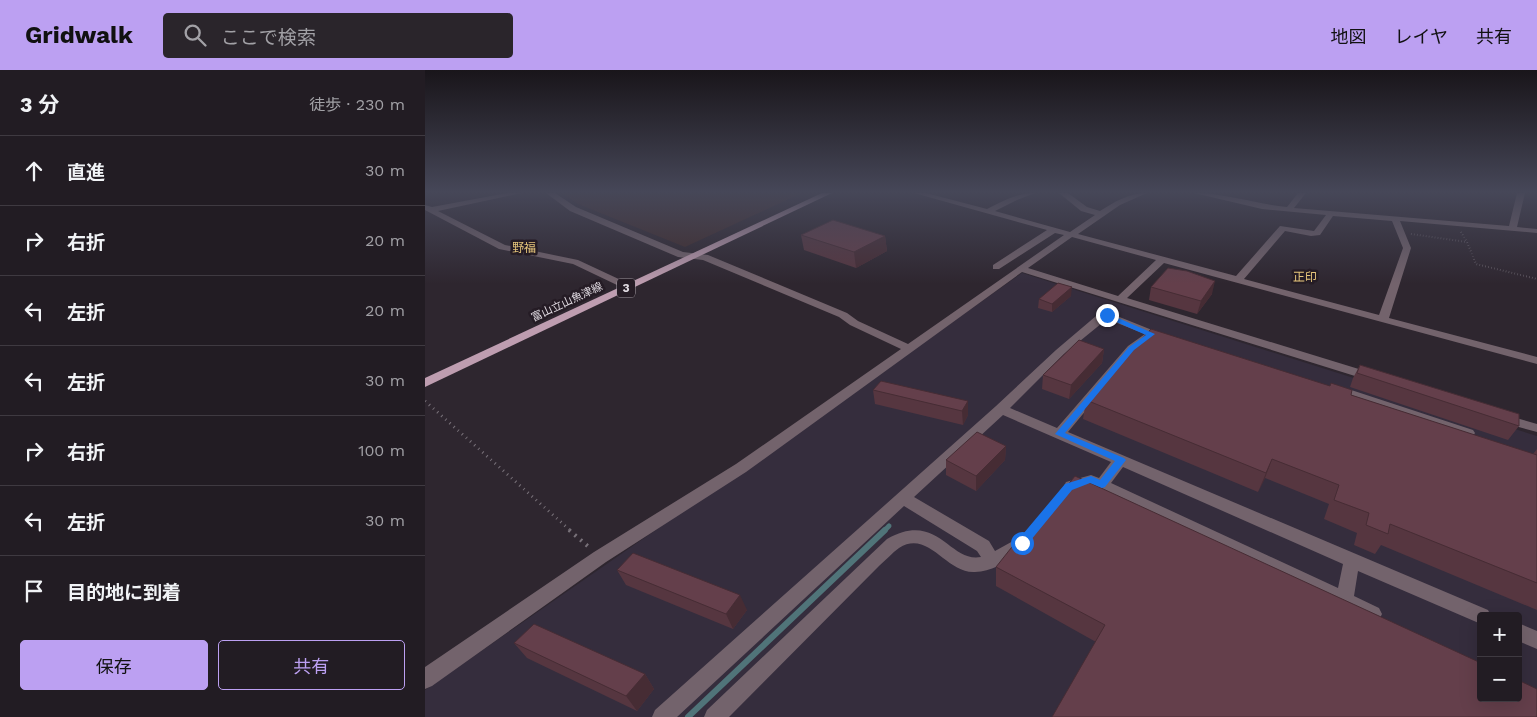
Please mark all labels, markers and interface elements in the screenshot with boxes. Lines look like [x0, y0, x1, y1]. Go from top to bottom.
search box [163, 13, 513, 58]
text: Gridwalk [25, 21, 133, 49]
icon: search [181, 21, 209, 49]
text: ここで検索 [221, 26, 316, 49]
text: 地図 [1331, 26, 1367, 47]
text: レイヤ [1395, 26, 1448, 47]
text: 共有 [1476, 26, 1512, 47]
text: 3 分 [20, 92, 59, 117]
text: 徒歩 · 230 m [309, 95, 405, 114]
icon: ahead [20, 157, 48, 185]
text: 直進 [67, 161, 105, 184]
text: 30 m [365, 161, 405, 180]
icon: right [20, 227, 48, 255]
text: 右折 [67, 231, 105, 254]
text: 20 m [365, 231, 405, 250]
district label: 野福 [512, 241, 536, 255]
district label: 正印 [1293, 270, 1317, 284]
road number: 3 [617, 278, 635, 298]
street label: 富山立山魚津線 [529, 280, 605, 324]
icon: left [20, 297, 48, 325]
text: 左折 [67, 301, 105, 324]
text: 20 m [365, 301, 405, 320]
route end [1096, 304, 1119, 327]
icon: left [20, 367, 48, 395]
text: 左折 [67, 371, 105, 394]
text: 30 m [365, 371, 405, 390]
icon: right [20, 437, 48, 465]
text: 右折 [67, 441, 105, 464]
text: 100 m [358, 441, 405, 460]
icon: left [20, 507, 48, 535]
text: 左折 [67, 511, 105, 534]
text: 30 m [365, 511, 405, 530]
route start [1011, 532, 1034, 555]
icon: arrive [20, 577, 48, 605]
text: 目的地に到着 [67, 581, 181, 604]
map controls [1477, 612, 1522, 702]
button: + [1477, 612, 1522, 657]
button: 保存 [20, 640, 208, 690]
button: 共有 [218, 640, 405, 690]
button: − [1477, 657, 1522, 702]

